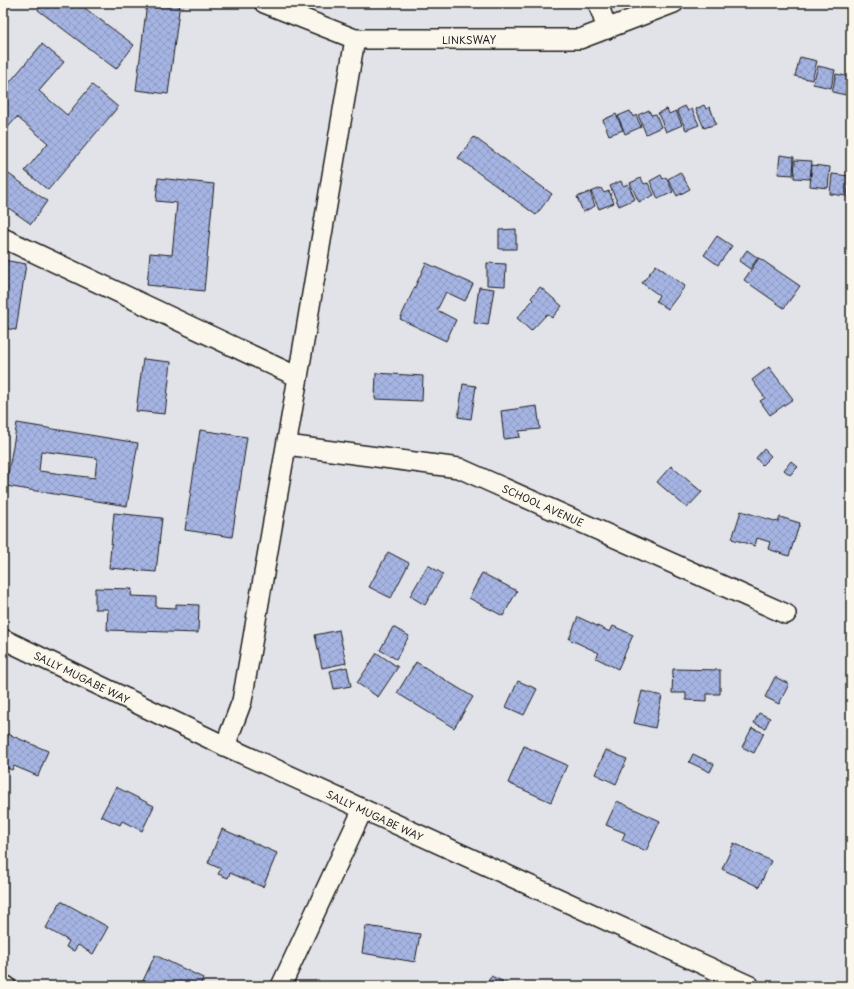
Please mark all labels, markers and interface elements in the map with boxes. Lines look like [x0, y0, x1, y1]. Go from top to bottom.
street label: LINKSWAY [442, 32, 497, 47]
street label: SCHOOL AVENUE [500, 480, 586, 530]
street label: SALLY MUGABE WAY [31, 647, 133, 707]
street label: SALLY MUGABE WAY [324, 786, 426, 844]

